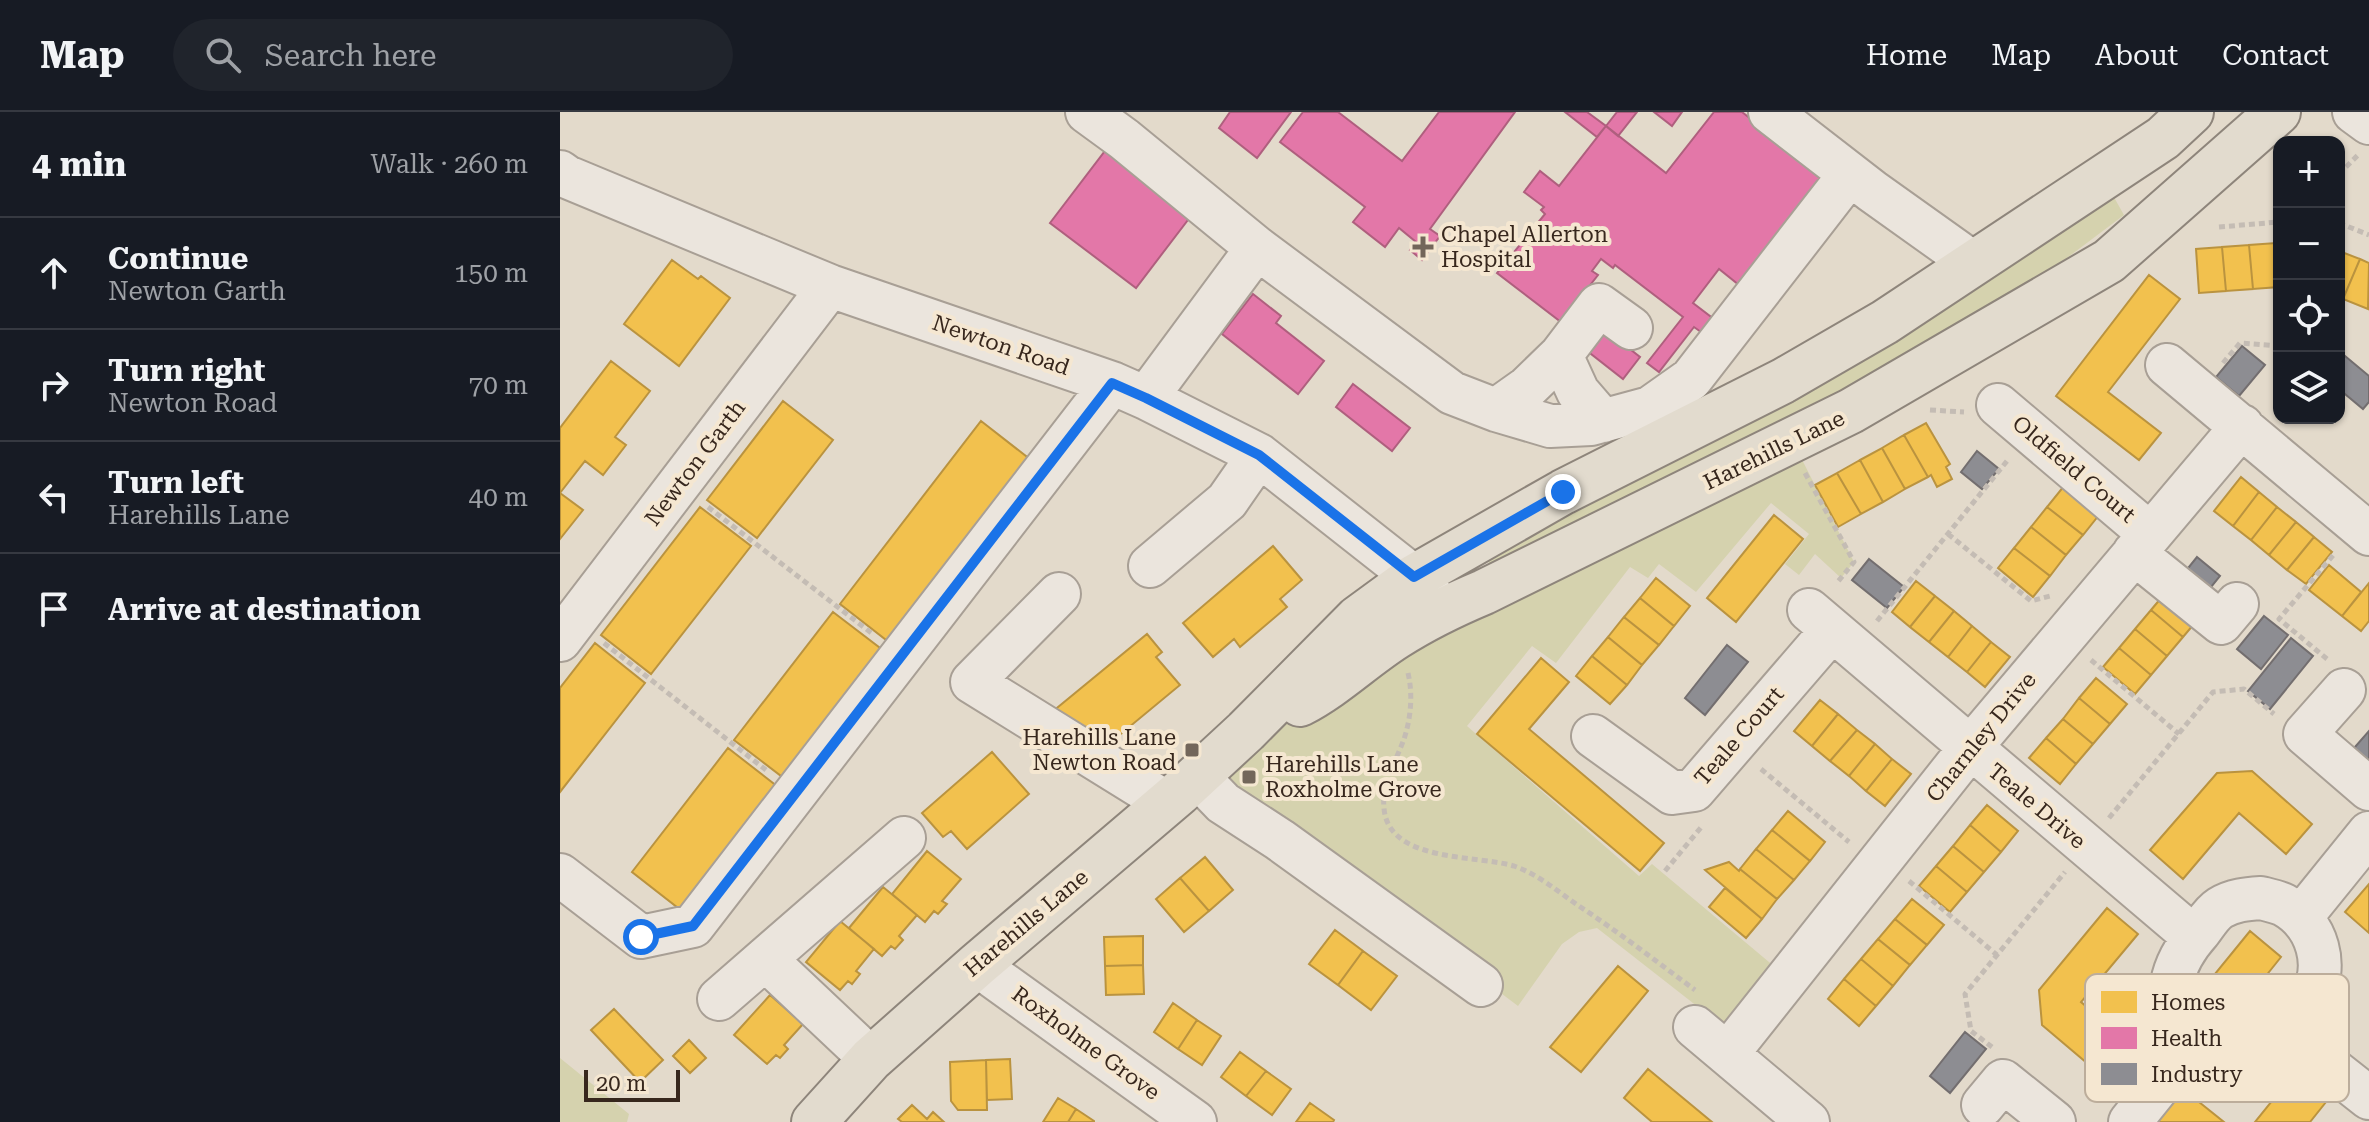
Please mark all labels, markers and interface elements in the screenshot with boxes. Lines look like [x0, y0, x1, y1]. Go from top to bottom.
search box [173, 19, 733, 91]
text: Map [40, 33, 125, 77]
icon: search [201, 33, 245, 77]
text: Search here [265, 38, 437, 73]
text: Home [1866, 39, 1947, 72]
text: Map [1991, 39, 2051, 72]
text: About [2095, 39, 2178, 72]
text: Contact [2222, 39, 2329, 72]
map controls [2273, 136, 2345, 424]
button: + [2273, 136, 2345, 208]
text: 4 min [32, 144, 127, 184]
text: Walk · 260 m [370, 149, 528, 179]
button: − [2273, 208, 2345, 280]
place label: Chapel Allerton Hospital [1441, 222, 1608, 272]
marker: Chapel Allerton Hospital [1412, 236, 1434, 258]
text: Continue [108, 241, 248, 276]
icon: ahead [32, 251, 76, 295]
text: 150 m [454, 258, 528, 288]
text: Newton Garth [108, 276, 286, 306]
button: locate [2273, 280, 2345, 352]
street label: Newton Road [929, 310, 1073, 380]
button: layers [2273, 352, 2345, 424]
text: Turn right [108, 353, 265, 388]
icon: right [32, 363, 76, 407]
text: 70 m [469, 370, 528, 400]
text: Newton Road [108, 388, 277, 418]
street label: Newton Garth [640, 395, 750, 531]
street label: Harehills Lane [1699, 405, 1849, 495]
street label: Oldfield Court [2008, 410, 2140, 528]
text: Turn left [108, 465, 244, 500]
route end [1545, 474, 1581, 510]
icon: left [32, 475, 76, 519]
text: 40 m [469, 482, 528, 512]
text: Harehills Lane [108, 500, 290, 530]
icon: arrive [32, 587, 76, 631]
text: Arrive at destination [108, 592, 421, 627]
street label: Charnley Drive [1921, 667, 2041, 807]
street label: Teale Court [1689, 682, 1789, 790]
place label: Harehills Lane Newton Road [1022, 725, 1176, 775]
marker: Harehills Lane Newton Road [1183, 741, 1201, 759]
place label: Harehills Lane Roxholme Grove [1265, 752, 1442, 802]
street label: Teale Drive [1983, 758, 2091, 854]
marker: Harehills Lane Roxholme Grove [1240, 768, 1258, 786]
street label: Harehills Lane [959, 864, 1093, 982]
route start [623, 919, 659, 955]
legend [2085, 974, 2349, 1102]
street label: Roxholme Grove [1007, 981, 1165, 1105]
text: Homes [2151, 990, 2225, 1015]
text: Health [2151, 1026, 2222, 1051]
text: Industry [2151, 1062, 2242, 1087]
scale bar [584, 1066, 680, 1102]
text: 20 m [596, 1071, 646, 1096]

